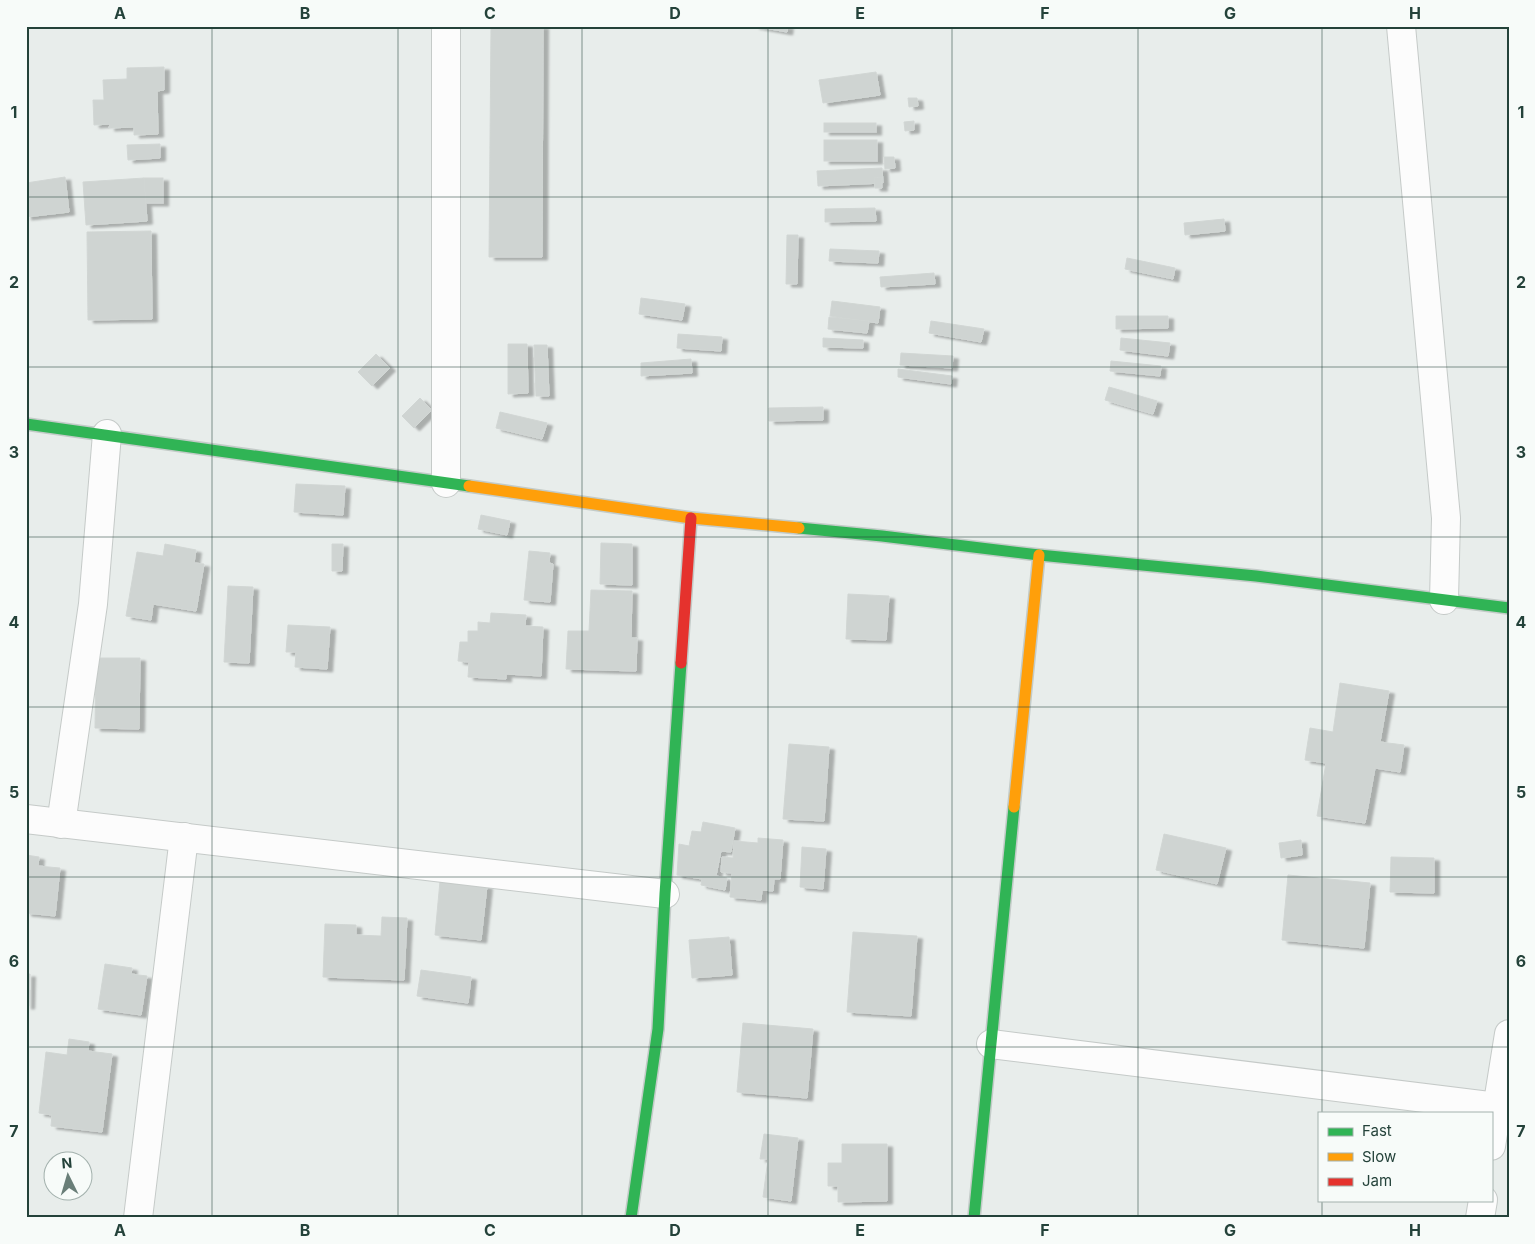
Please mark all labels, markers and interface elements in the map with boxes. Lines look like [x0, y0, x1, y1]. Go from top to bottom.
text: A [114, 3, 126, 23]
text: B [300, 3, 310, 23]
text: C [484, 3, 496, 23]
text: D [669, 3, 681, 23]
text: E [855, 3, 865, 23]
text: F [1040, 3, 1050, 23]
text: G [1224, 3, 1236, 23]
text: H [1409, 3, 1421, 23]
text: 1 [11, 102, 17, 122]
text: 1 [1518, 102, 1524, 122]
text: 2 [9, 272, 19, 292]
text: 2 [1516, 272, 1526, 292]
text: 3 [9, 442, 19, 462]
text: 3 [1516, 442, 1526, 462]
text: 4 [9, 612, 20, 632]
text: 4 [1516, 612, 1527, 632]
text: 5 [9, 782, 19, 802]
text: 5 [1516, 782, 1526, 802]
text: 6 [9, 951, 19, 971]
text: 6 [1516, 951, 1526, 971]
legend [1318, 1112, 1492, 1202]
text: 7 [9, 1121, 19, 1141]
text: Fast [1362, 1121, 1392, 1140]
text: 7 [1516, 1121, 1526, 1141]
text: Slow [1362, 1147, 1396, 1166]
north arrow [42, 1152, 92, 1202]
text: N [61, 1154, 73, 1171]
text: Jam [1362, 1171, 1392, 1190]
text: A [114, 1220, 126, 1240]
text: B [300, 1220, 310, 1240]
text: C [484, 1220, 496, 1240]
text: D [669, 1220, 681, 1240]
text: E [855, 1220, 865, 1240]
text: F [1040, 1220, 1050, 1240]
text: G [1224, 1220, 1236, 1240]
text: H [1409, 1220, 1421, 1240]

